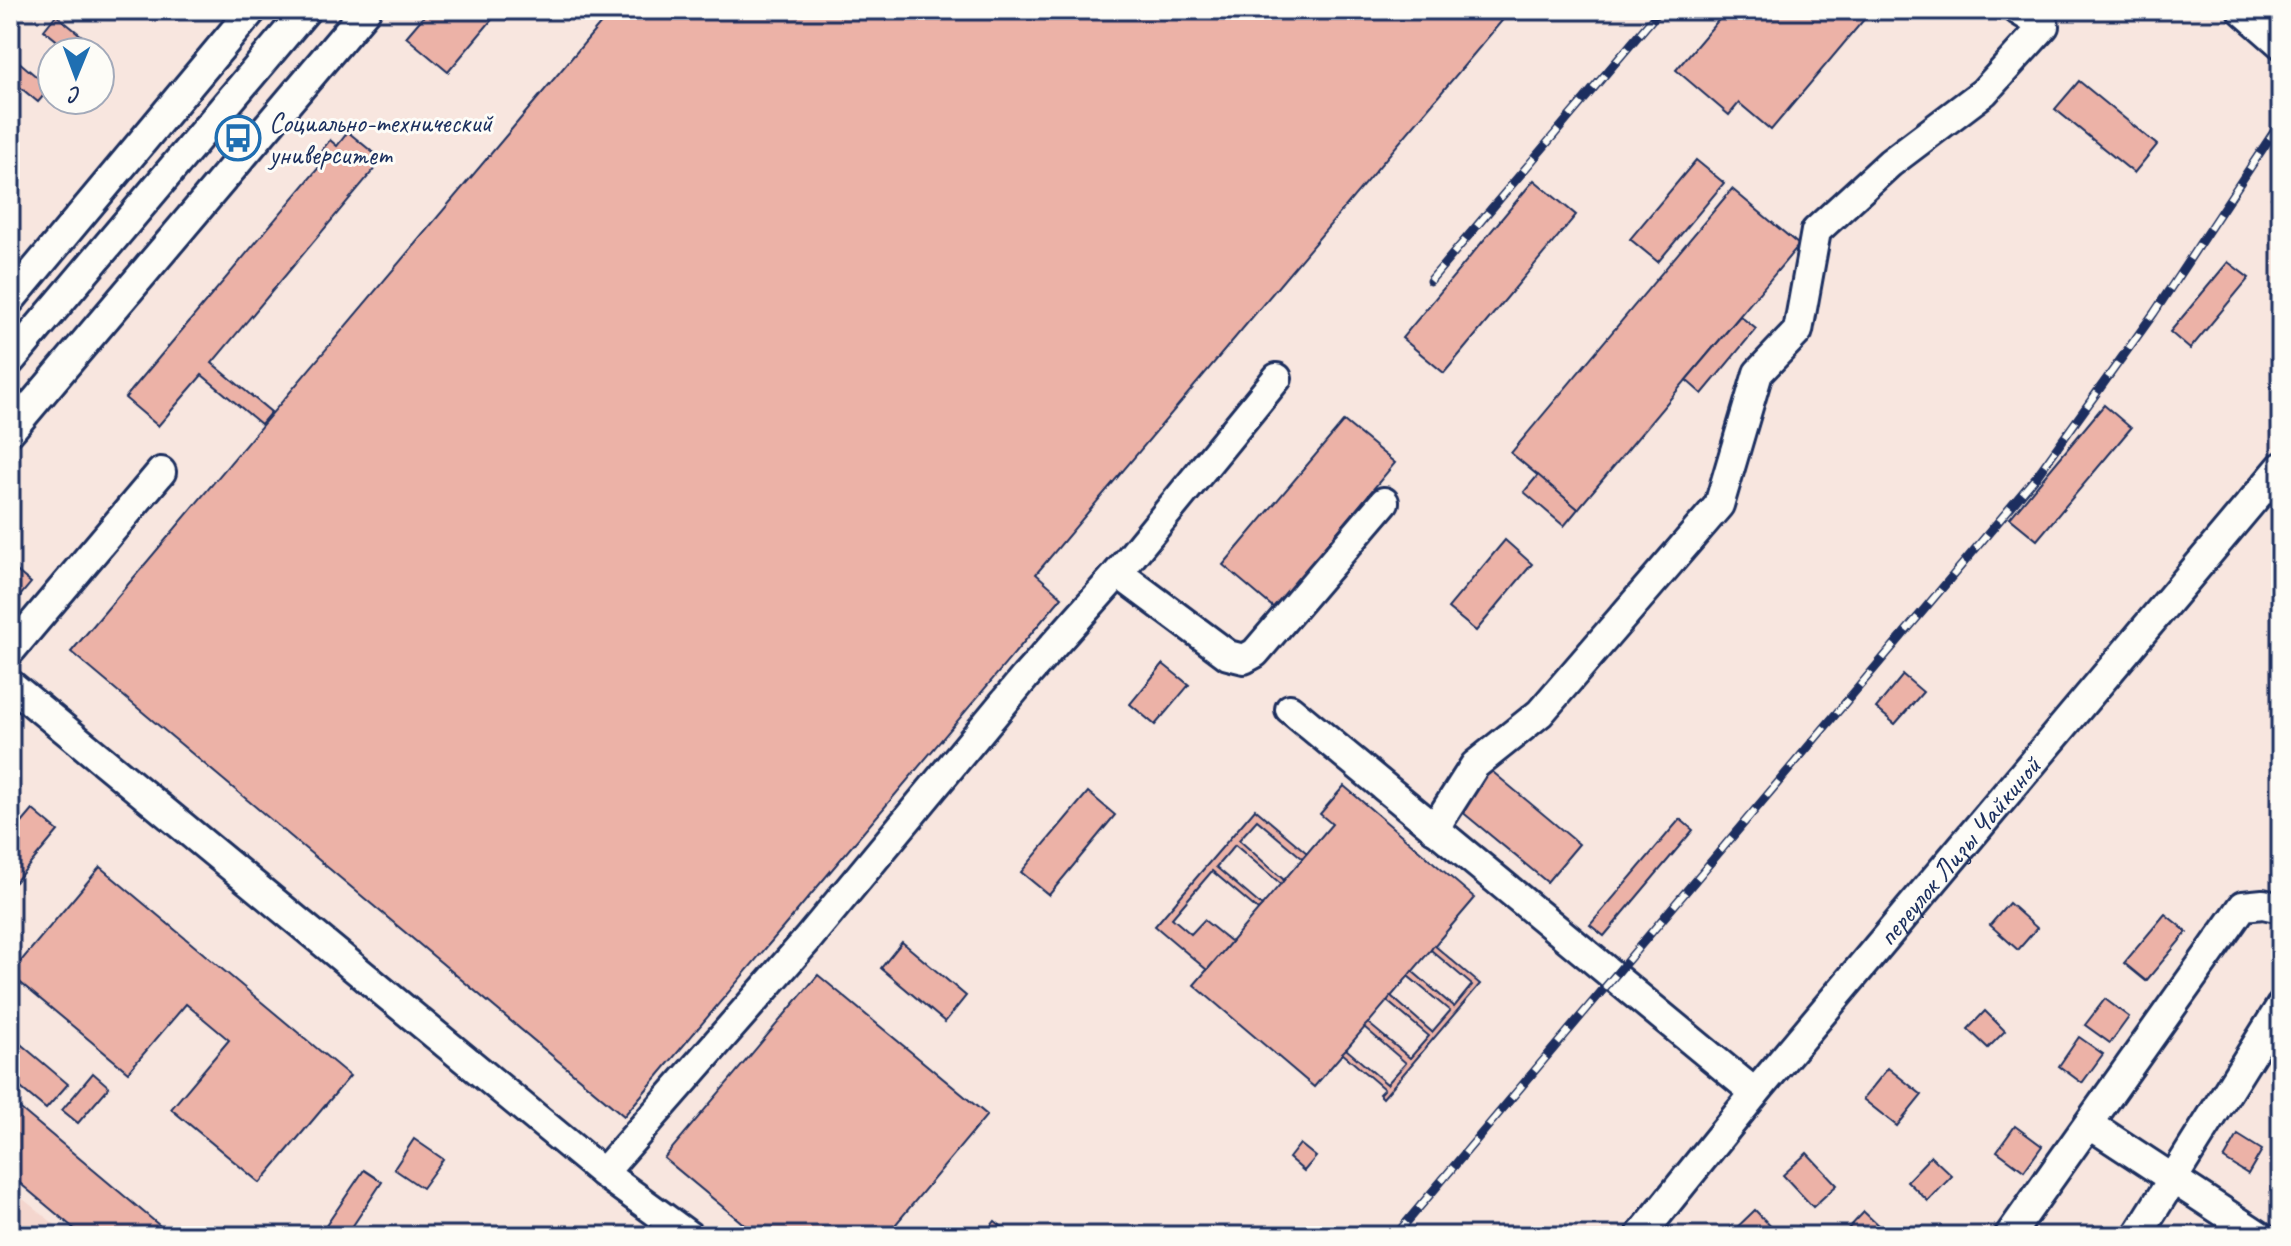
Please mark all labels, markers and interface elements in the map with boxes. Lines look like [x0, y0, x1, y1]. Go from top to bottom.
north arrow [36, 36, 116, 116]
text: С [67, 81, 81, 109]
place label: Социально-технический университет [267, 105, 494, 172]
bus stop icon: Социально-технический университет [214, 114, 262, 162]
street label: переулок Лизы Чайкиной [1869, 748, 2049, 952]

